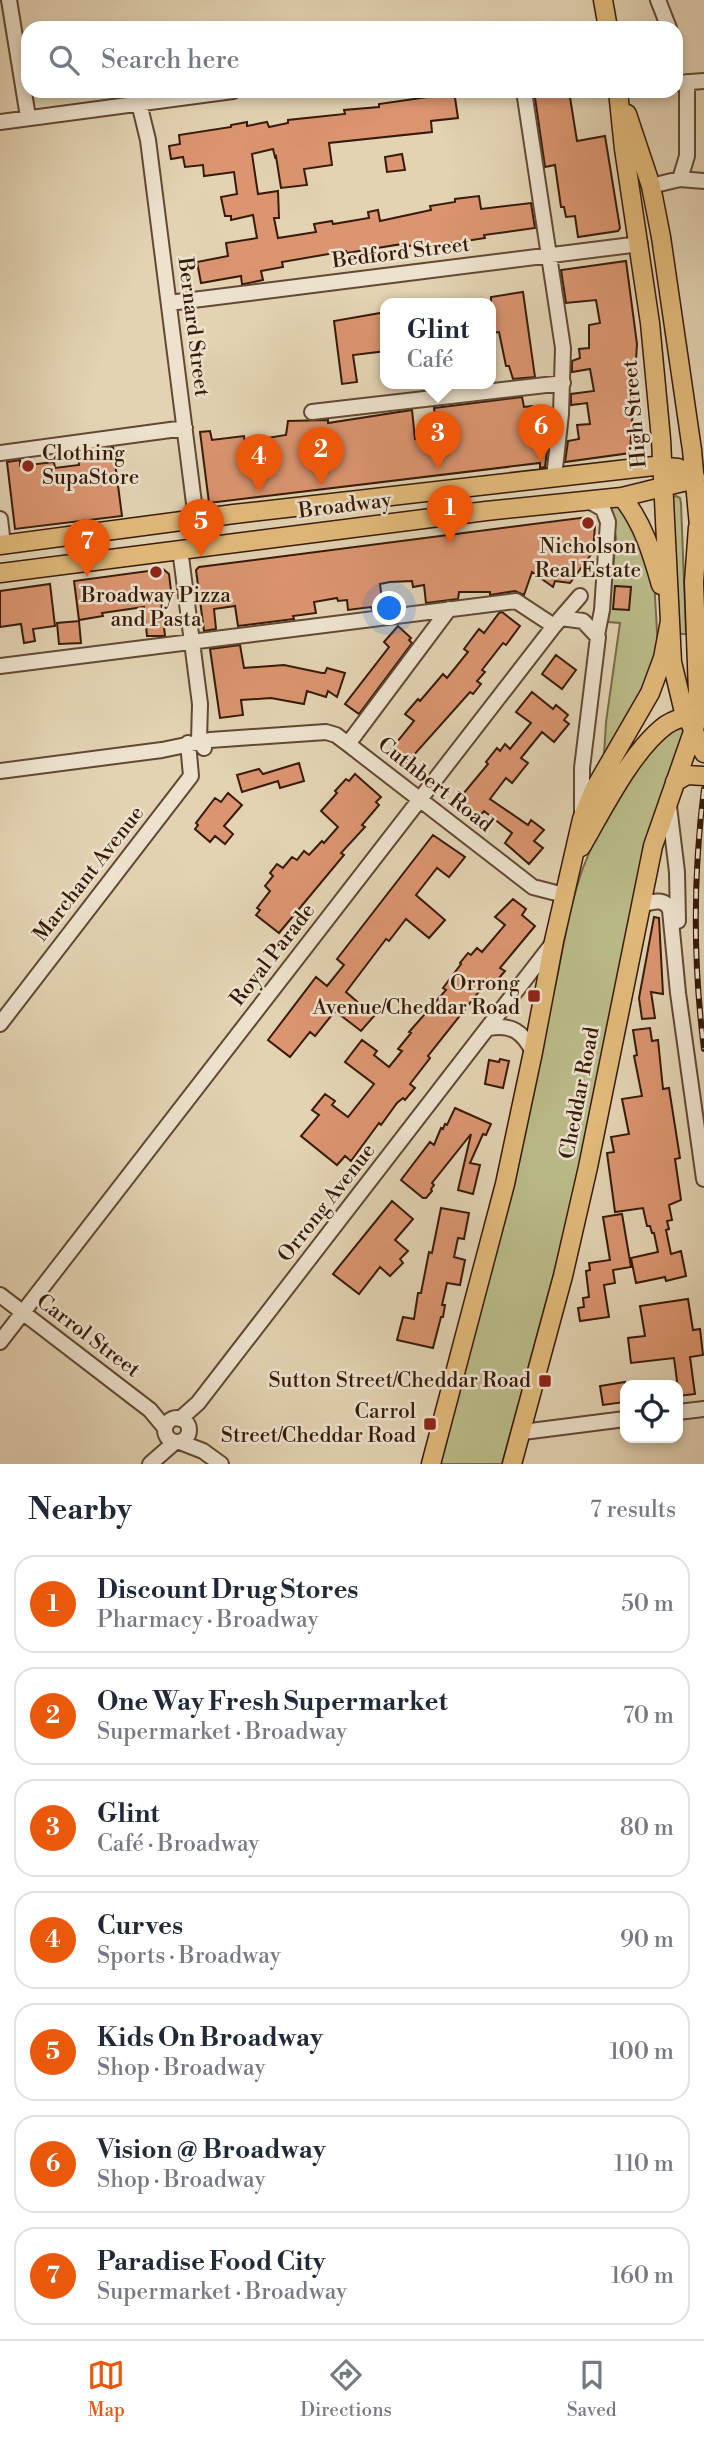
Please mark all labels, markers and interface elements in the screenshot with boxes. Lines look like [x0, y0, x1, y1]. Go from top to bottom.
search box [21, 21, 683, 98]
icon: search [45, 41, 83, 79]
text: Search here [101, 44, 240, 76]
street label: Bedford Street [330, 232, 472, 274]
street label: Bernard Street [171, 255, 215, 399]
popup [380, 298, 496, 389]
text: Glint [407, 314, 469, 346]
text: Café [407, 346, 454, 374]
street label: High Street [617, 358, 653, 469]
pin: 6 [518, 404, 564, 462]
pin: 3 [415, 411, 461, 469]
pin: 2 [298, 427, 344, 485]
pin: 4 [236, 434, 282, 492]
place label: Clothing SupaStore [42, 441, 139, 491]
marker: Clothing SupaStore [20, 458, 36, 474]
pin: 1 [427, 485, 473, 543]
street label: Broadway [296, 487, 394, 525]
pin: 5 [178, 499, 224, 557]
marker: Nicholson Real Estate [580, 515, 596, 531]
pin: 7 [64, 519, 110, 577]
place label: Nicholson Real Estate [535, 534, 641, 584]
marker: Broadway Pizza and Pasta [148, 564, 164, 580]
place label: Broadway Pizza and Pasta [80, 583, 231, 633]
your location [372, 591, 406, 625]
street label: Cuthbert Road [372, 732, 498, 838]
street label: Marchant Avenue [28, 801, 150, 947]
street label: Royal Parade [225, 899, 321, 1011]
place label: Orrong Avenue/Cheddar Road [312, 971, 520, 1021]
marker: Orrong Avenue/Cheddar Road [526, 988, 542, 1004]
street label: Cheddar Road [554, 1025, 606, 1161]
street label: Orrong Avenue [273, 1138, 381, 1268]
street label: Carrol Street [31, 1289, 145, 1384]
place label: Sutton Street/Cheddar Road [269, 1368, 531, 1394]
marker: Sutton Street/Cheddar Road [537, 1373, 553, 1389]
map controls [620, 1380, 683, 1443]
button: locate [620, 1380, 683, 1443]
place label: Carrol Street/Cheddar Road [221, 1399, 416, 1449]
marker: Carrol Street/Cheddar Road [422, 1416, 438, 1432]
text: Nearby [28, 1491, 132, 1529]
text: 7 results [590, 1496, 676, 1524]
text: Discount Drug Stores [97, 1574, 359, 1606]
text: 1 [47, 1590, 59, 1618]
text: 50 m [621, 1590, 674, 1618]
text: Pharmacy · Broadway [97, 1606, 319, 1634]
text: One Way Fresh Supermarket [97, 1686, 448, 1718]
text: 2 [46, 1702, 60, 1730]
text: 70 m [623, 1702, 674, 1730]
text: Supermarket · Broadway [97, 1718, 347, 1746]
text: Glint [97, 1798, 160, 1830]
text: 3 [46, 1814, 60, 1842]
text: 80 m [620, 1814, 674, 1842]
text: Café · Broadway [97, 1830, 260, 1858]
text: Curves [97, 1910, 183, 1942]
text: 4 [45, 1926, 61, 1954]
text: 90 m [620, 1926, 674, 1954]
text: Sports · Broadway [97, 1942, 281, 1970]
text: Kids On Broadway [97, 2022, 323, 2054]
text: 5 [46, 2038, 60, 2066]
text: 100 m [609, 2038, 674, 2066]
text: Shop · Broadway [97, 2054, 266, 2082]
text: Vision @ Broadway [97, 2134, 326, 2166]
text: 6 [46, 2150, 60, 2178]
text: 110 m [614, 2150, 674, 2178]
text: Shop · Broadway [97, 2166, 266, 2194]
text: Paradise Food City [97, 2246, 326, 2278]
text: 7 [46, 2262, 60, 2290]
text: 160 m [611, 2262, 674, 2290]
text: Supermarket · Broadway [97, 2278, 347, 2306]
tab: Map [87, 2356, 125, 2422]
tab: Directions [300, 2356, 392, 2422]
tab: Saved [567, 2356, 617, 2422]

